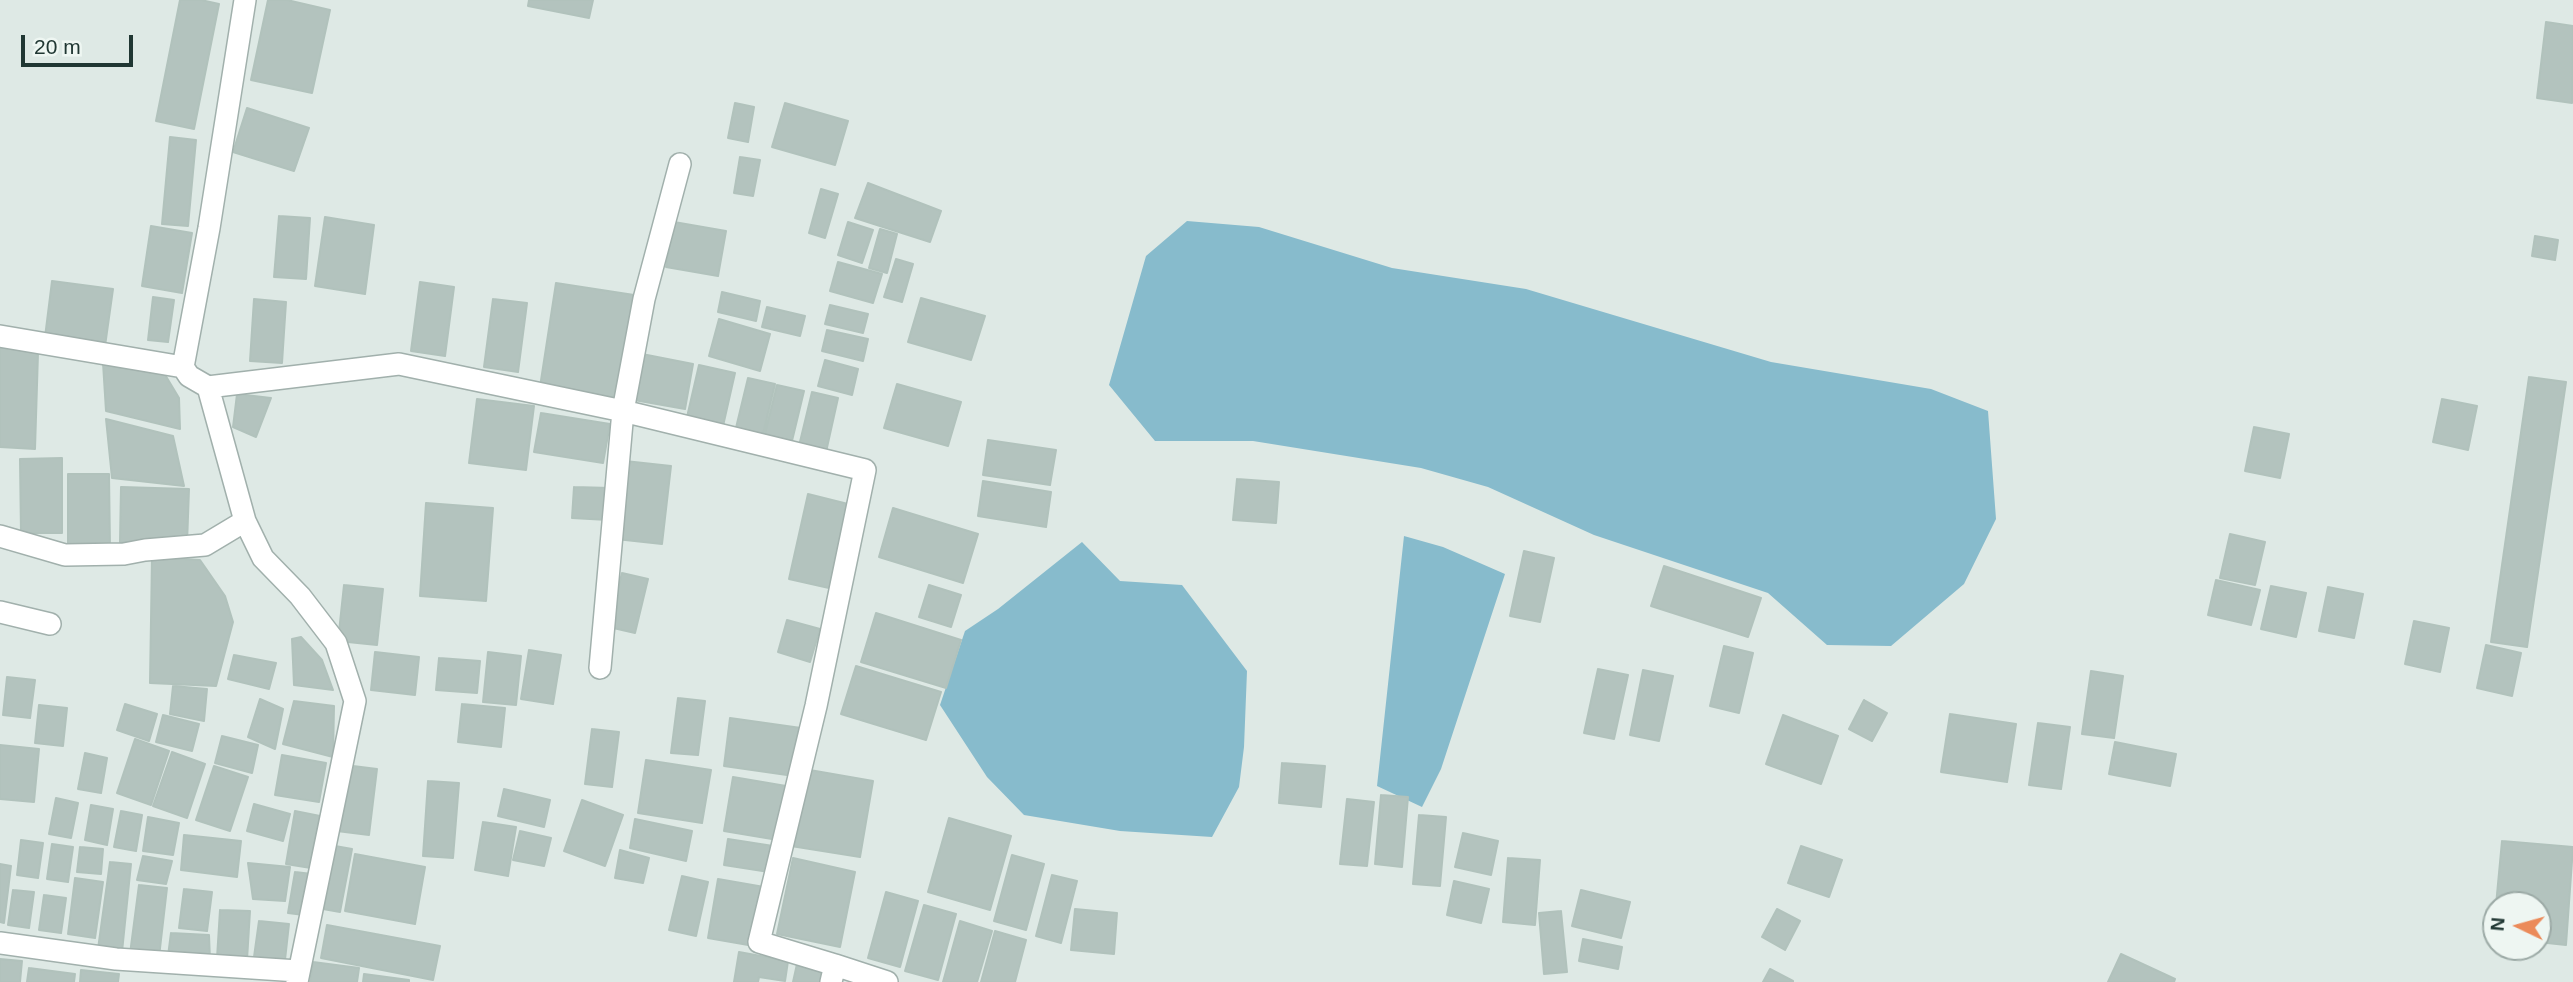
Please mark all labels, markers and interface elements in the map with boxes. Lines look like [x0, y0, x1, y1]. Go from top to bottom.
scale bar [24, 21, 136, 65]
text: 20 m [34, 35, 81, 58]
north arrow [2482, 891, 2552, 961]
text: N [2487, 917, 2509, 932]

